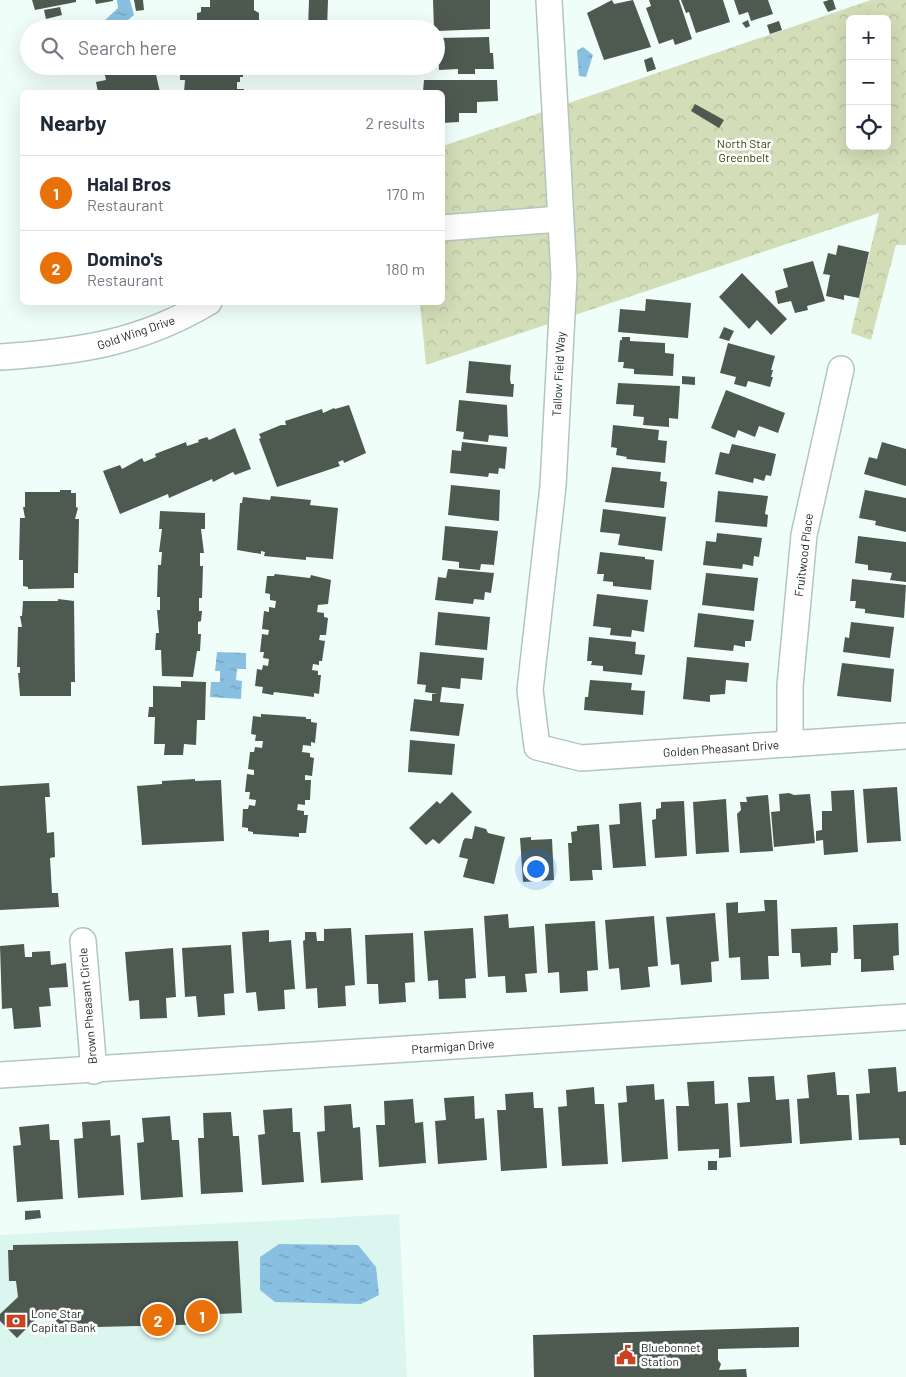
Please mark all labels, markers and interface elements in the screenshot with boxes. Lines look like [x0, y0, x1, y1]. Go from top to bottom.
map controls [846, 15, 891, 150]
button: + [846, 15, 891, 60]
search box [20, 20, 445, 75]
icon: search [38, 34, 66, 62]
text: Search here [78, 36, 177, 59]
button: − [846, 60, 891, 105]
button: locate [846, 105, 891, 150]
text: Nearby [40, 110, 106, 135]
text: 2 results [366, 113, 425, 132]
park label: North Star Greenbelt [717, 136, 772, 164]
text: Halal Bros [87, 172, 171, 195]
text: 1 [53, 184, 59, 203]
text: 170 m [386, 184, 425, 203]
text: Restaurant [87, 195, 164, 214]
text: Domino's [87, 247, 163, 270]
text: 2 [52, 259, 60, 278]
text: 180 m [386, 259, 425, 278]
text: Restaurant [87, 270, 164, 289]
street label: Gold Wing Drive [95, 312, 176, 352]
street label: Tallow Field Way [549, 331, 567, 417]
street label: Fruitwood Place [791, 512, 815, 597]
street label: Golden Pheasant Drive [662, 737, 779, 759]
your location [523, 856, 549, 882]
street label: Brown Pheasant Circle [75, 947, 99, 1065]
street label: Ptarmigan Drive [411, 1036, 495, 1056]
pin: 1 [186, 1297, 218, 1335]
pin: 2 [142, 1301, 174, 1339]
place label: Lone Star Capital Bank [31, 1306, 96, 1334]
bank icon: Lone Star Capital Bank [5, 1310, 27, 1332]
place label: Bluebonnet Station [641, 1340, 701, 1368]
public building icon: Bluebonnet Station [615, 1344, 637, 1366]

